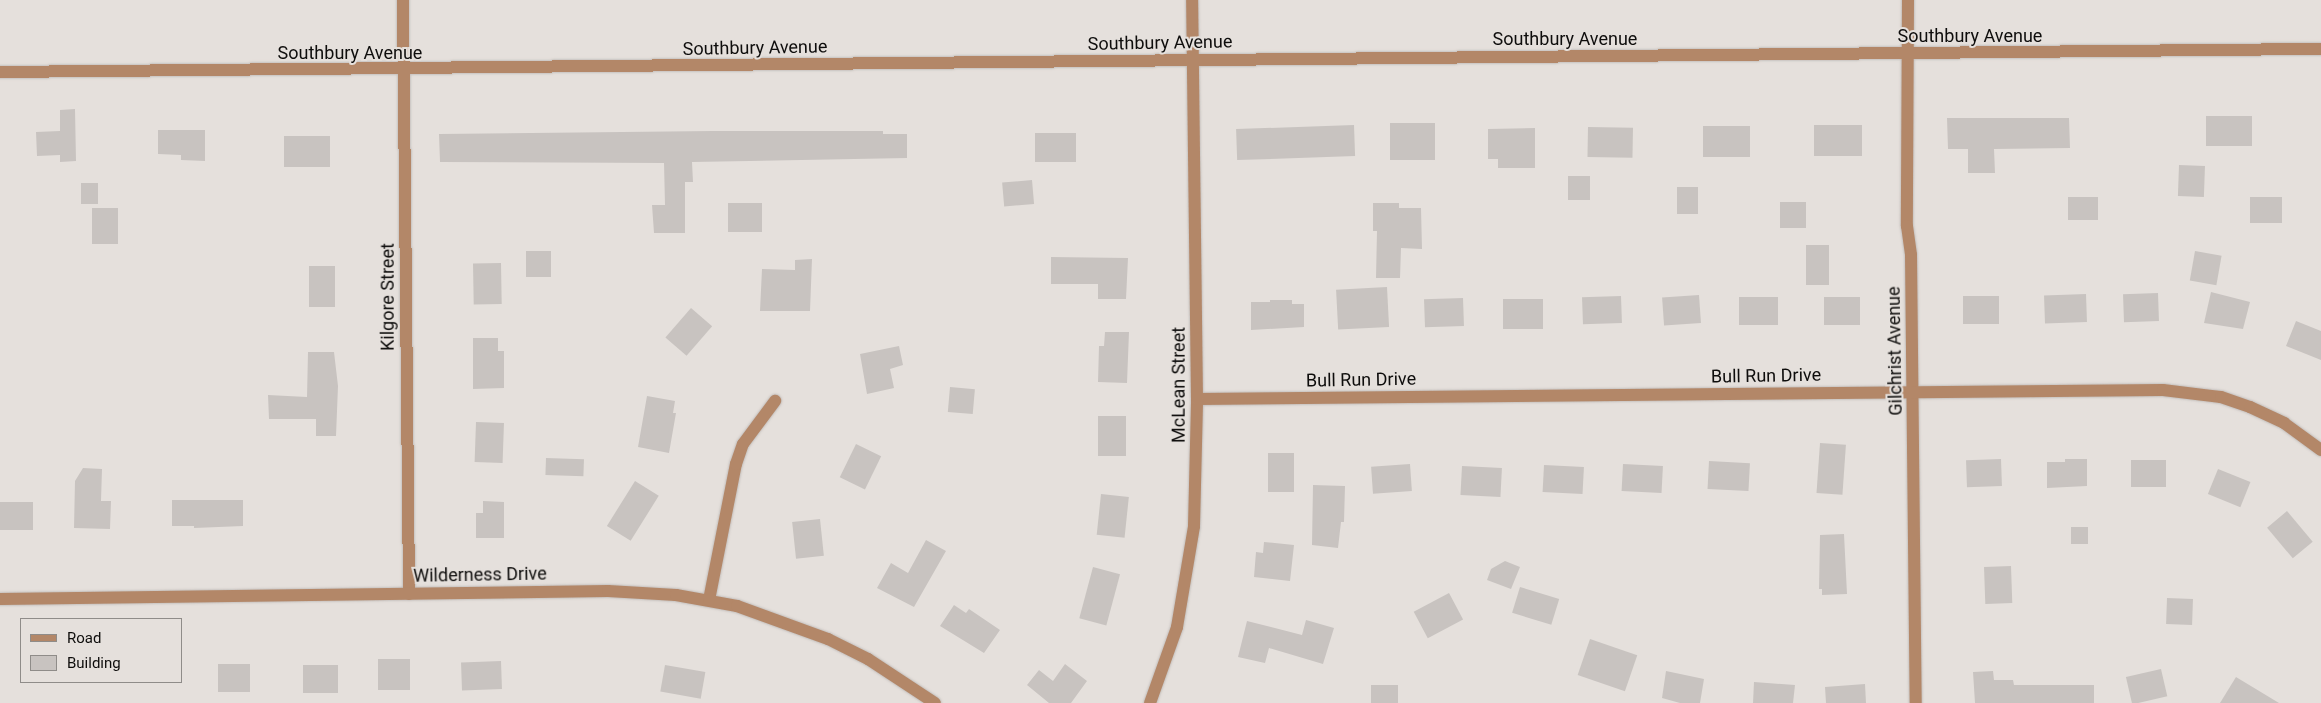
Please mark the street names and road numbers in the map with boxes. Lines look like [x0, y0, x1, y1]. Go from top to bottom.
street label: Southbury Avenue [1898, 25, 2042, 47]
street label: Southbury Avenue [1493, 28, 1637, 50]
street label: Southbury Avenue [1087, 31, 1233, 55]
street label: Southbury Avenue [682, 36, 828, 60]
street label: Southbury Avenue [278, 42, 422, 64]
street label: Kilgore Street [377, 243, 399, 351]
street label: Gilchrist Avenue [1883, 286, 1907, 416]
street label: McLean Street [1168, 327, 1190, 443]
street label: Bull Run Drive [1711, 364, 1821, 388]
street label: Bull Run Drive [1306, 368, 1416, 392]
street label: Wilderness Drive [413, 563, 547, 587]

